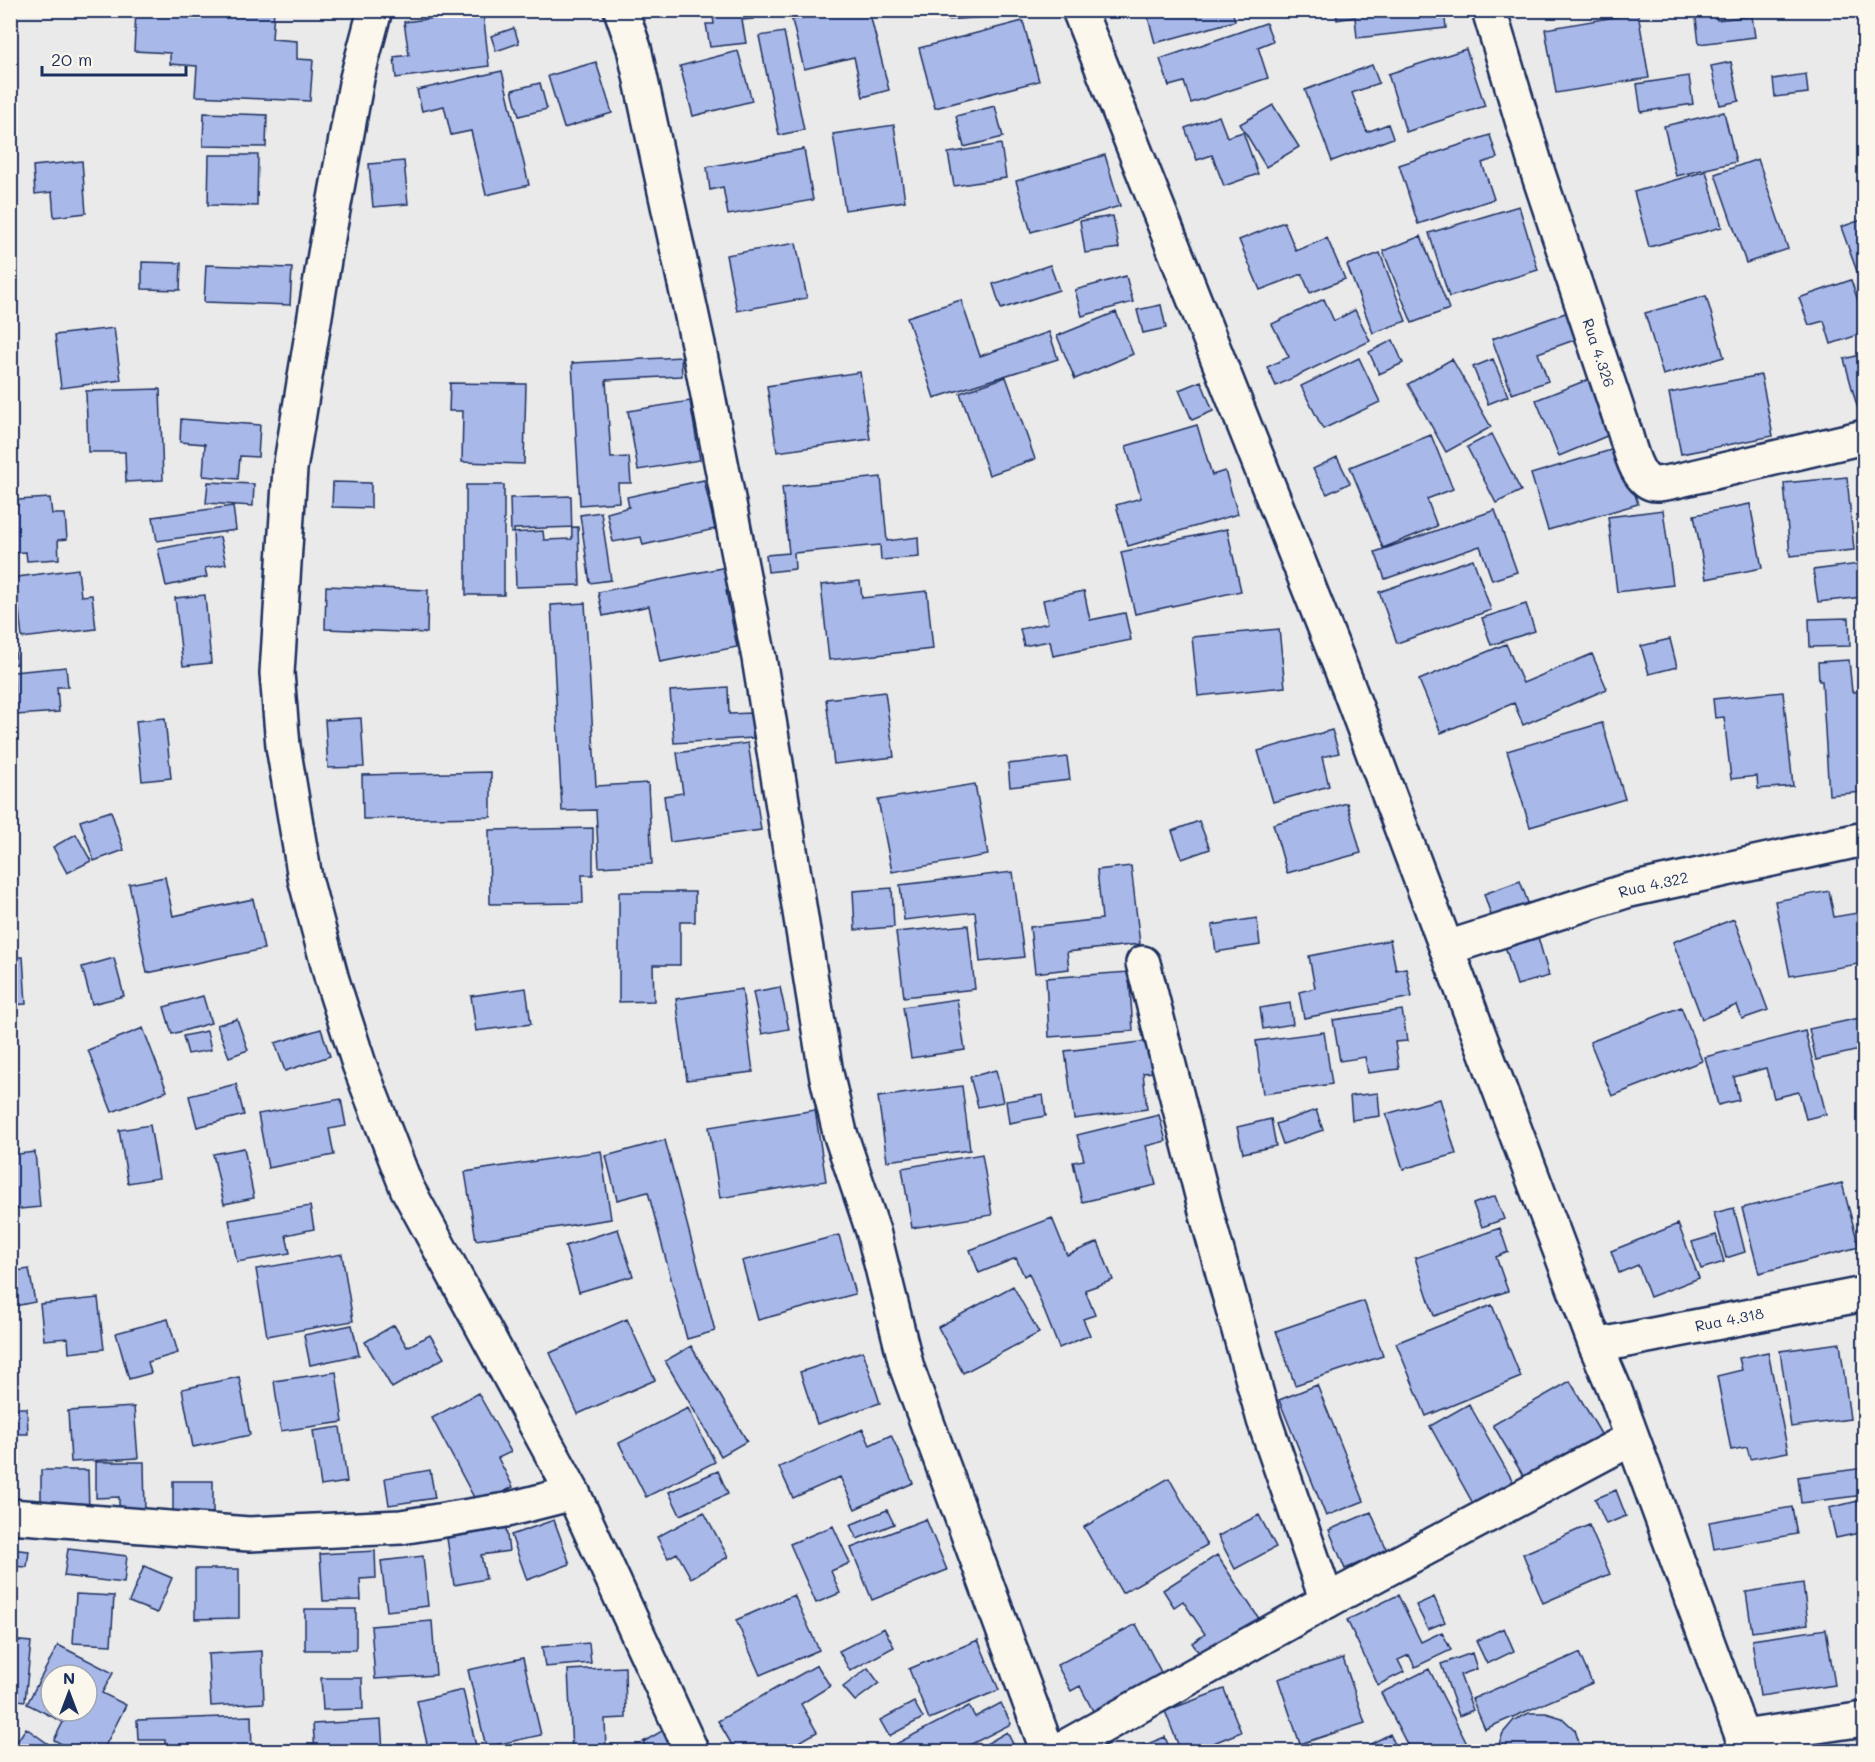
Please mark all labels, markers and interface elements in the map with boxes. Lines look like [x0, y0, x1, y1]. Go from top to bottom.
scale bar [42, 39, 186, 77]
text: 20 m [51, 47, 92, 71]
street label: Rua 4.326 [1578, 316, 1620, 390]
street label: Rua 4.322 [1616, 867, 1690, 902]
street label: Rua 4.318 [1693, 1303, 1766, 1336]
north arrow [39, 1663, 99, 1723]
text: N [63, 1667, 75, 1688]

